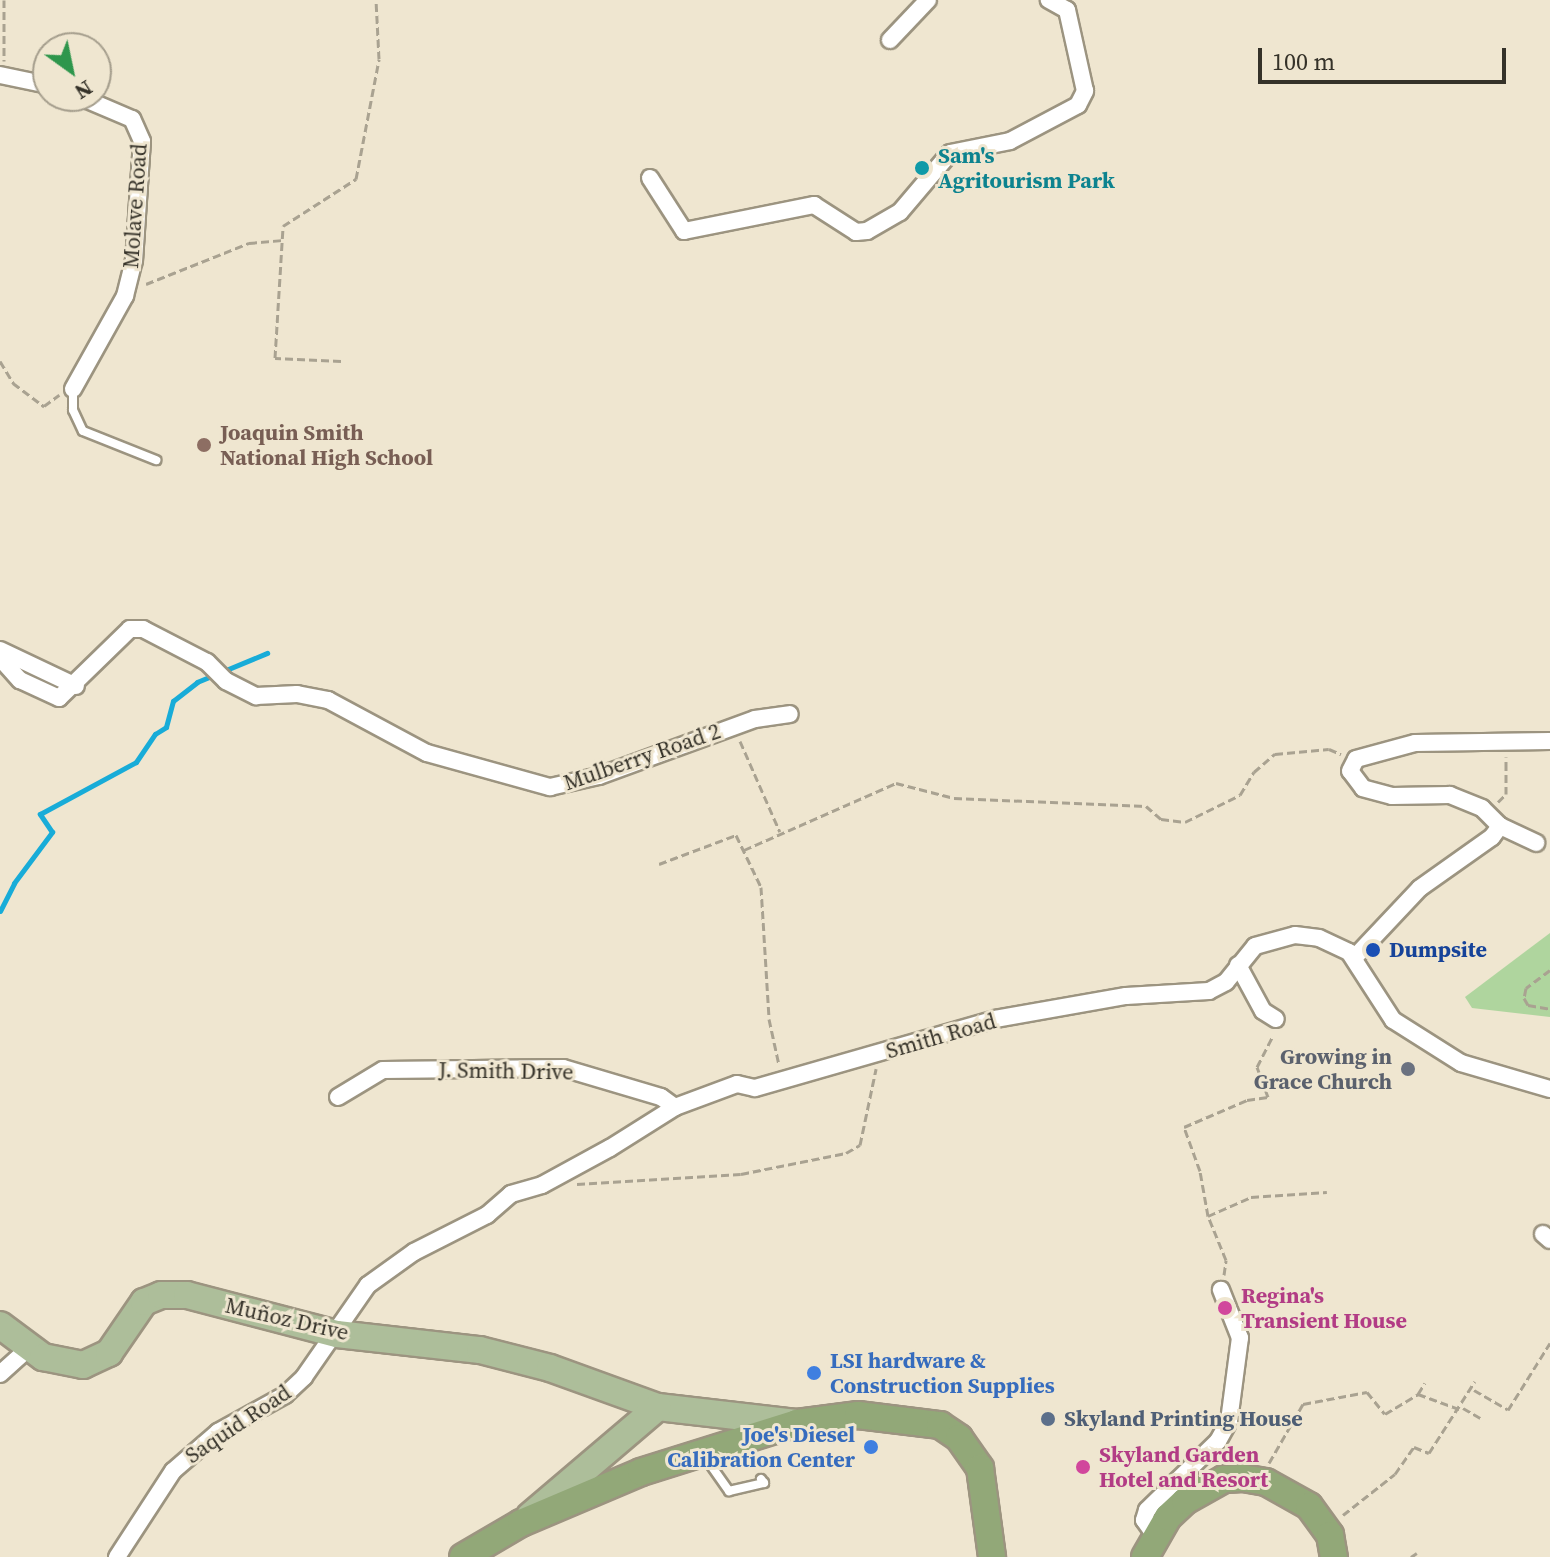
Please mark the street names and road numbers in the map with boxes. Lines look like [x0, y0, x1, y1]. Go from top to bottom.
street label: Molave Road [117, 143, 153, 269]
street label: Mulberry Road 2 [560, 718, 724, 796]
street label: Smith Road [883, 1008, 999, 1064]
street label: J. Smith Drive [438, 1057, 574, 1085]
street label: Muñoz Drive [223, 1292, 351, 1346]
street label: Saquid Road [180, 1379, 296, 1469]

